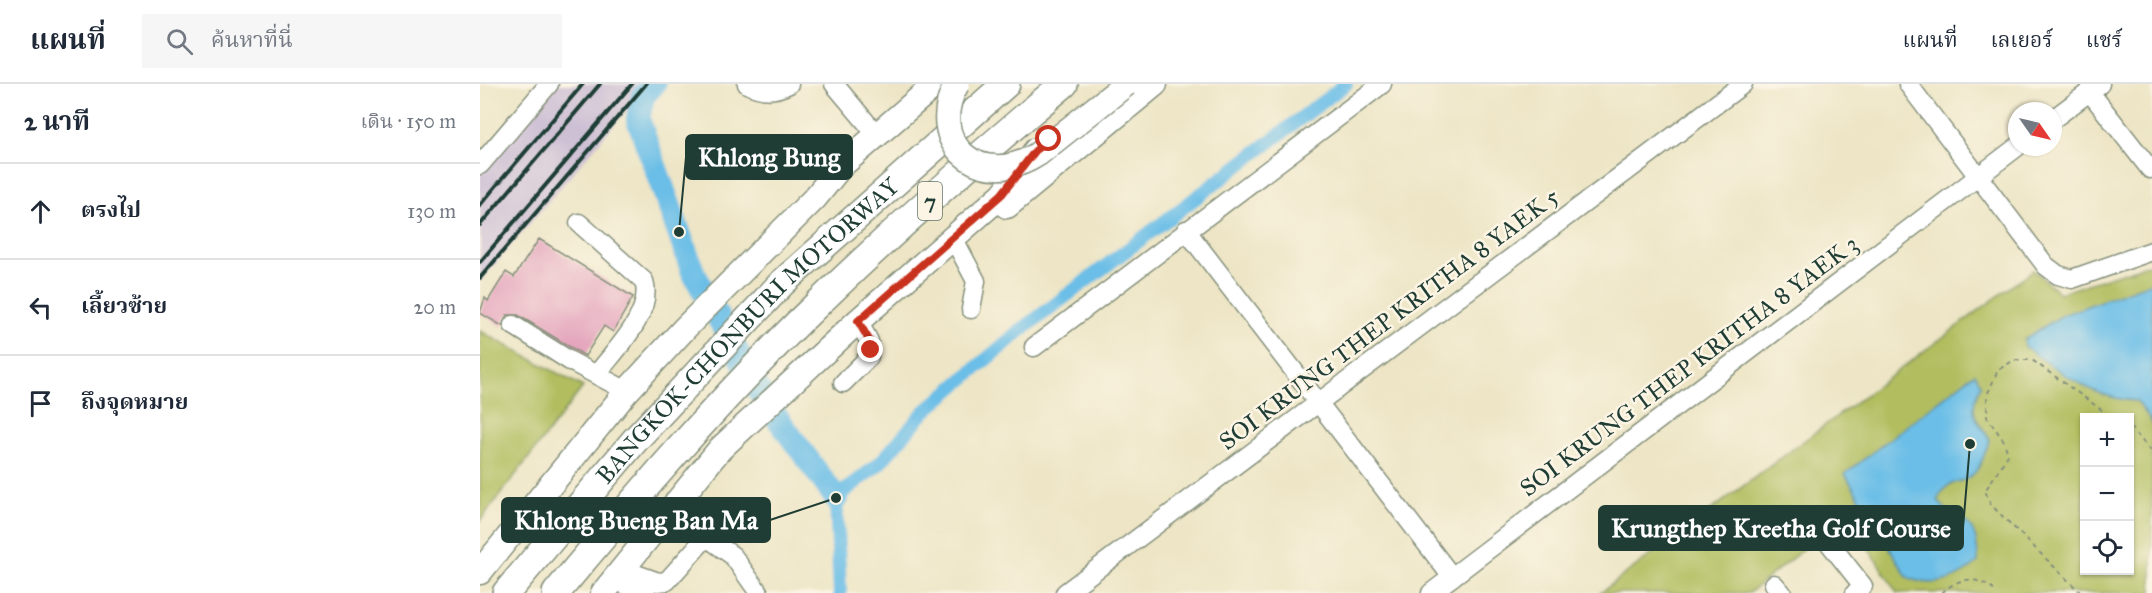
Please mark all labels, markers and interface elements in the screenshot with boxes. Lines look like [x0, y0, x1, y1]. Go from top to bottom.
search box [142, 14, 562, 68]
text: แผนที่ [30, 22, 106, 57]
icon: search [163, 25, 196, 58]
text: ค้นหาที่นี่ [211, 26, 293, 53]
text: แผนที่ [1903, 27, 1958, 53]
text: เลเยอร์ [1991, 27, 2053, 53]
text: แชร์ [2086, 27, 2122, 53]
north arrow [2008, 102, 2062, 156]
text: 2 นาที [24, 105, 90, 137]
text: เดิน · 150 m [360, 109, 456, 133]
route start [1035, 125, 1061, 151]
callout: Khlong Bung [686, 135, 852, 179]
text: Khlong Bung [698, 141, 841, 174]
street label: BANGKOK-CHONBURI MOTORWAY [590, 171, 906, 490]
street label: SOI KRUNG THEP KRITHA 8 YAEK 5 [1213, 181, 1565, 457]
road number: 7 [918, 182, 942, 220]
icon: ahead [24, 195, 57, 228]
text: ตรงไป [81, 196, 141, 223]
text: 130 m [407, 199, 456, 223]
street label: SOI KRUNG THEP KRITHA 8 YAEK 3 [1514, 229, 1864, 503]
icon: left [24, 291, 57, 324]
text: เลี้ยวซ้าย [81, 292, 167, 319]
text: 20 m [413, 295, 456, 319]
route end [857, 336, 883, 362]
icon: arrive [24, 387, 57, 420]
text: ถึงจุดหมาย [81, 388, 188, 415]
map controls [2080, 413, 2134, 575]
button: + [2080, 413, 2134, 467]
button: − [2080, 467, 2134, 521]
callout: Khlong Bueng Ban Ma [502, 498, 770, 542]
text: Khlong Bueng Ban Ma [514, 504, 759, 537]
callout: Krungthep Kreetha Golf Course [1599, 506, 1963, 550]
text: Krungthep Kreetha Golf Course [1611, 512, 1951, 545]
button: locate [2080, 521, 2134, 575]

